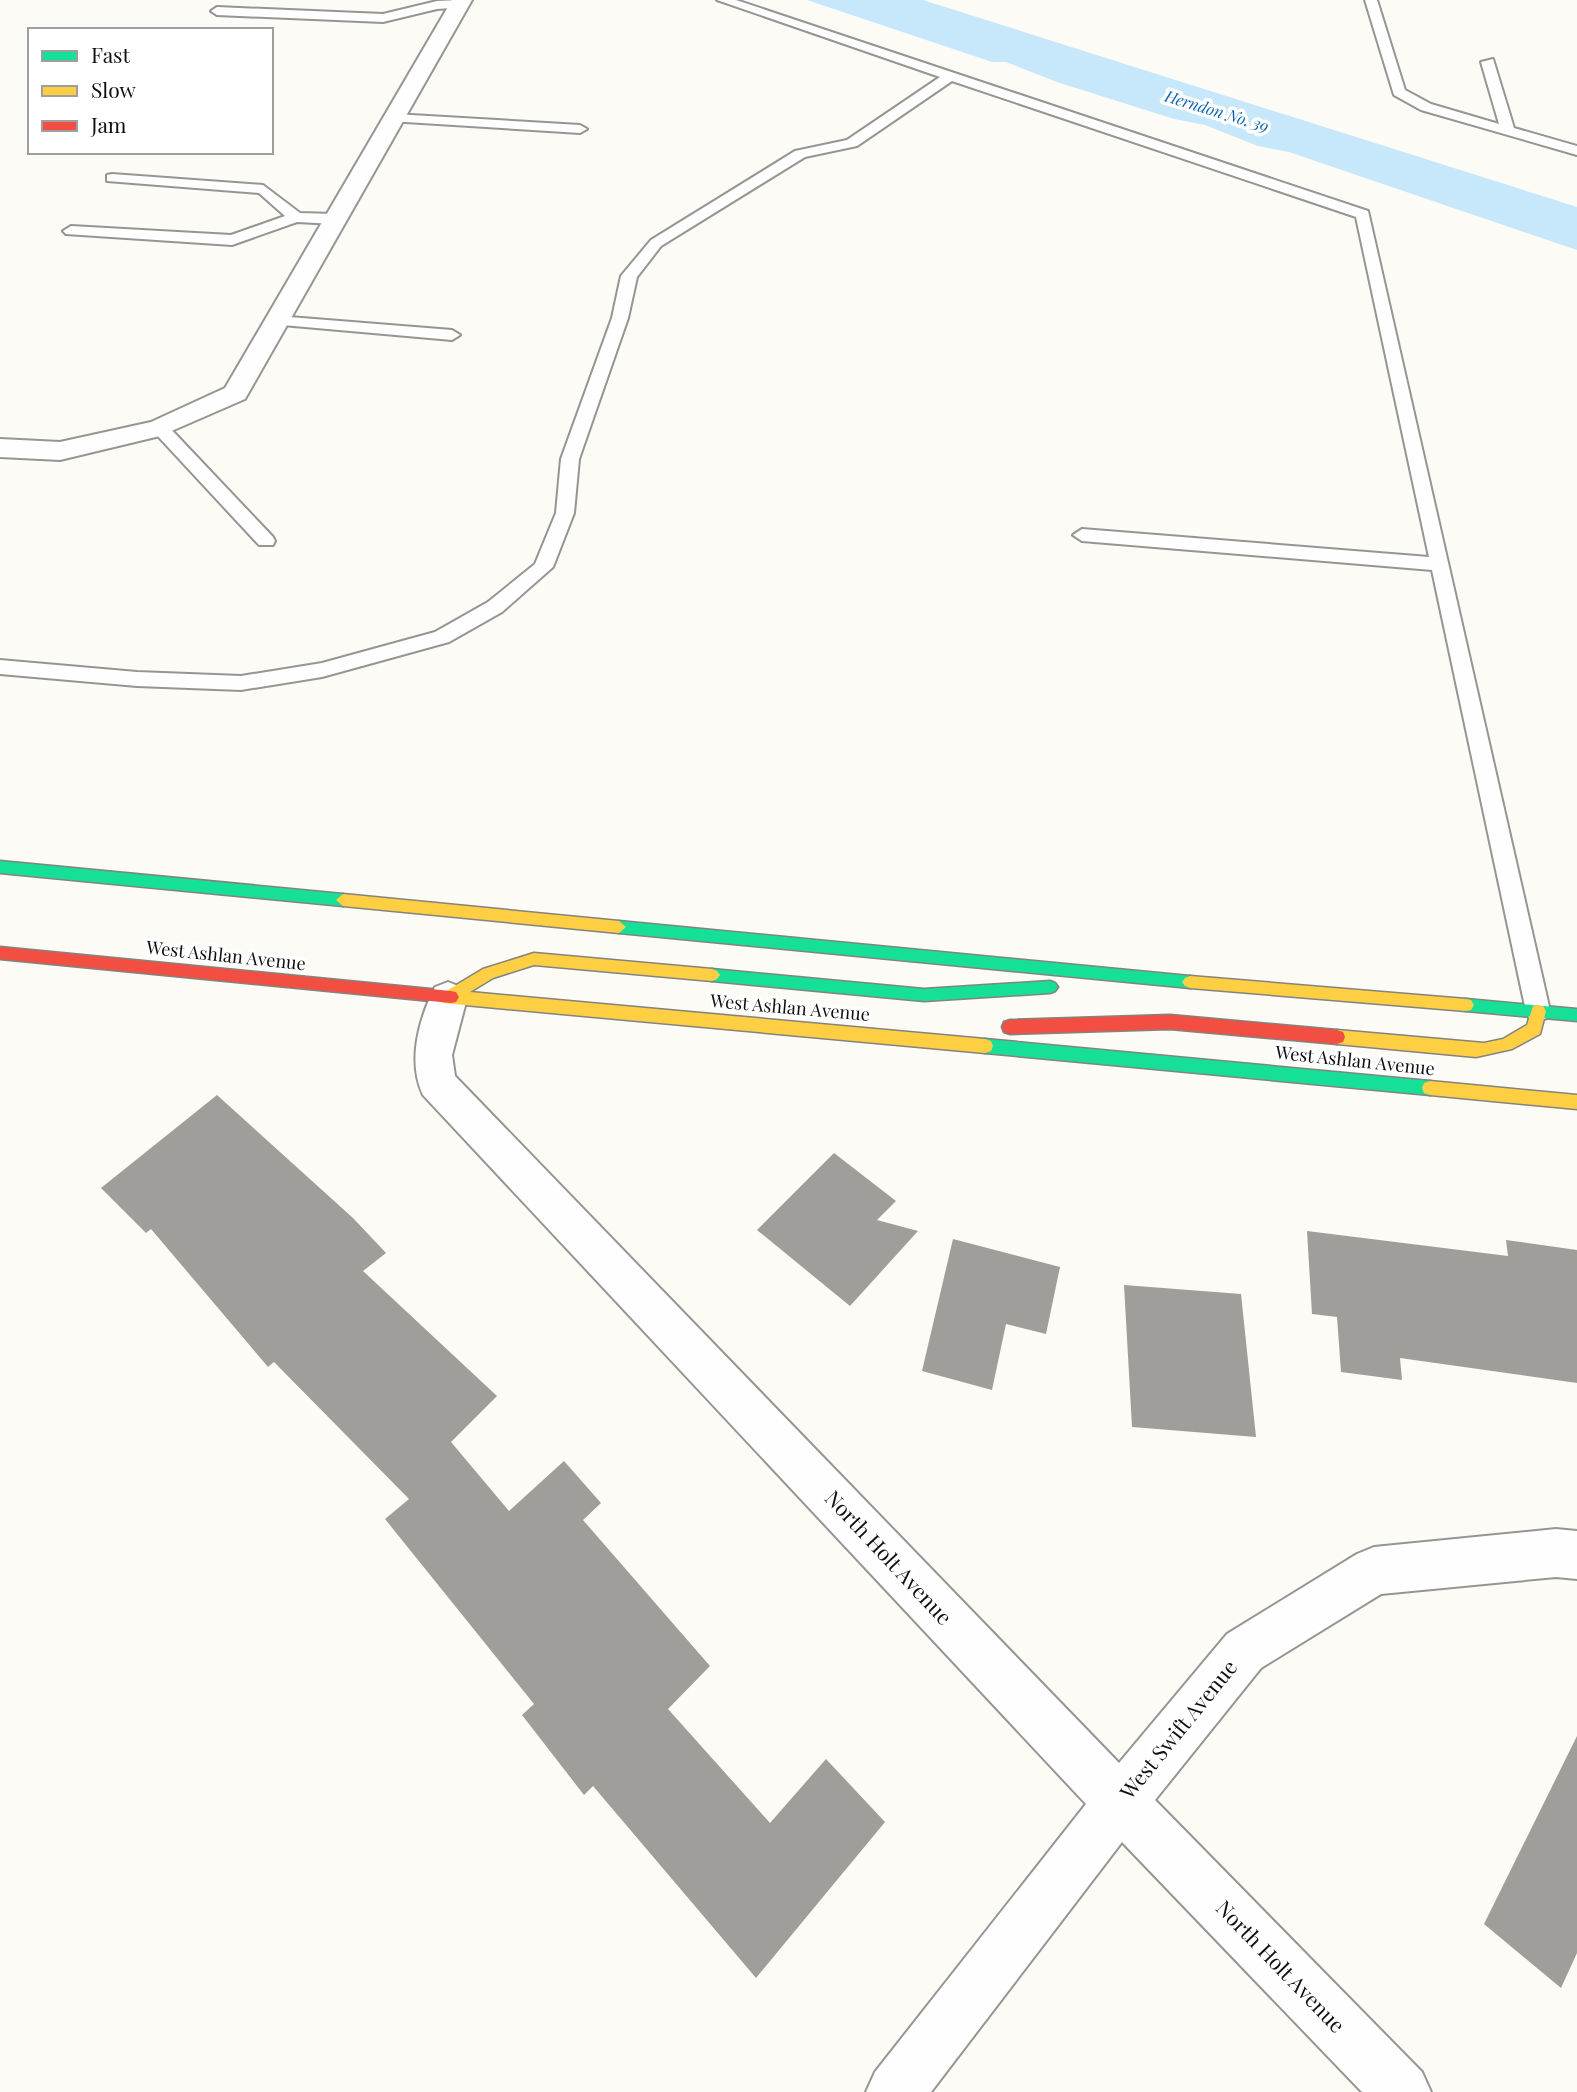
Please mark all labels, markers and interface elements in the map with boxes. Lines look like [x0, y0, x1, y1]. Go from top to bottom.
legend [28, 28, 273, 154]
text: Fast [91, 40, 130, 68]
text: Slow [91, 75, 136, 103]
water label: Herndon No. 39 [1162, 84, 1272, 136]
text: Jam [90, 110, 127, 138]
street label: West Ashlan Avenue [144, 935, 307, 975]
street label: West Ashlan Avenue [708, 988, 871, 1026]
street label: West Ashlan Avenue [1273, 1040, 1436, 1080]
street label: North Holt Avenue [820, 1483, 959, 1630]
street label: West Swift Avenue [1112, 1653, 1242, 1805]
street label: North Holt Avenue [1211, 1893, 1352, 2038]

